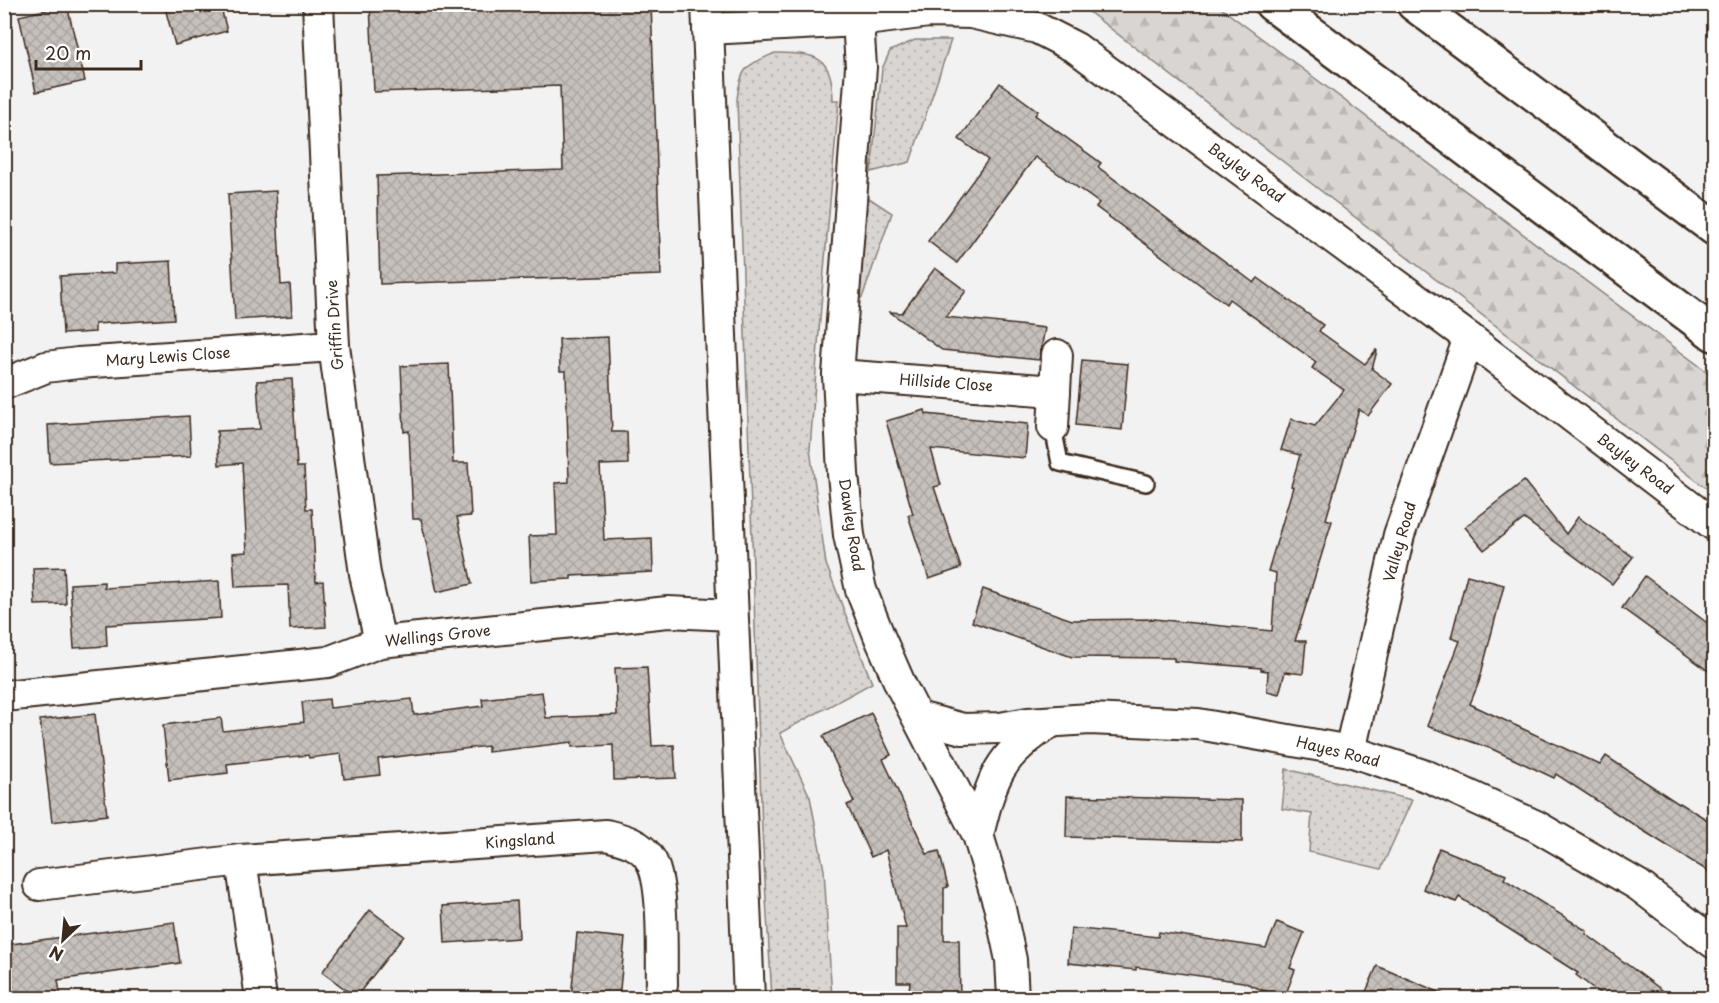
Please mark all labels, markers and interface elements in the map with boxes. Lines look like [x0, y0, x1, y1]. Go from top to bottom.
scale bar [36, 33, 141, 71]
text: 20 m [45, 39, 91, 66]
street label: Bayley Road [1203, 136, 1290, 208]
street label: Griffin Drive [319, 279, 348, 371]
street label: Mary Lewis Close [105, 340, 231, 371]
street label: Hillside Close [899, 367, 994, 396]
street label: Bayley Road [1593, 426, 1679, 499]
street label: Dawley Road [834, 476, 871, 573]
street label: Valley Road [1376, 499, 1421, 584]
street label: Wellings Grove [384, 618, 492, 651]
street label: Hayes Road [1294, 729, 1383, 772]
street label: Kingsland [484, 826, 556, 853]
north arrow [33, 910, 93, 970]
text: N [45, 941, 67, 968]

